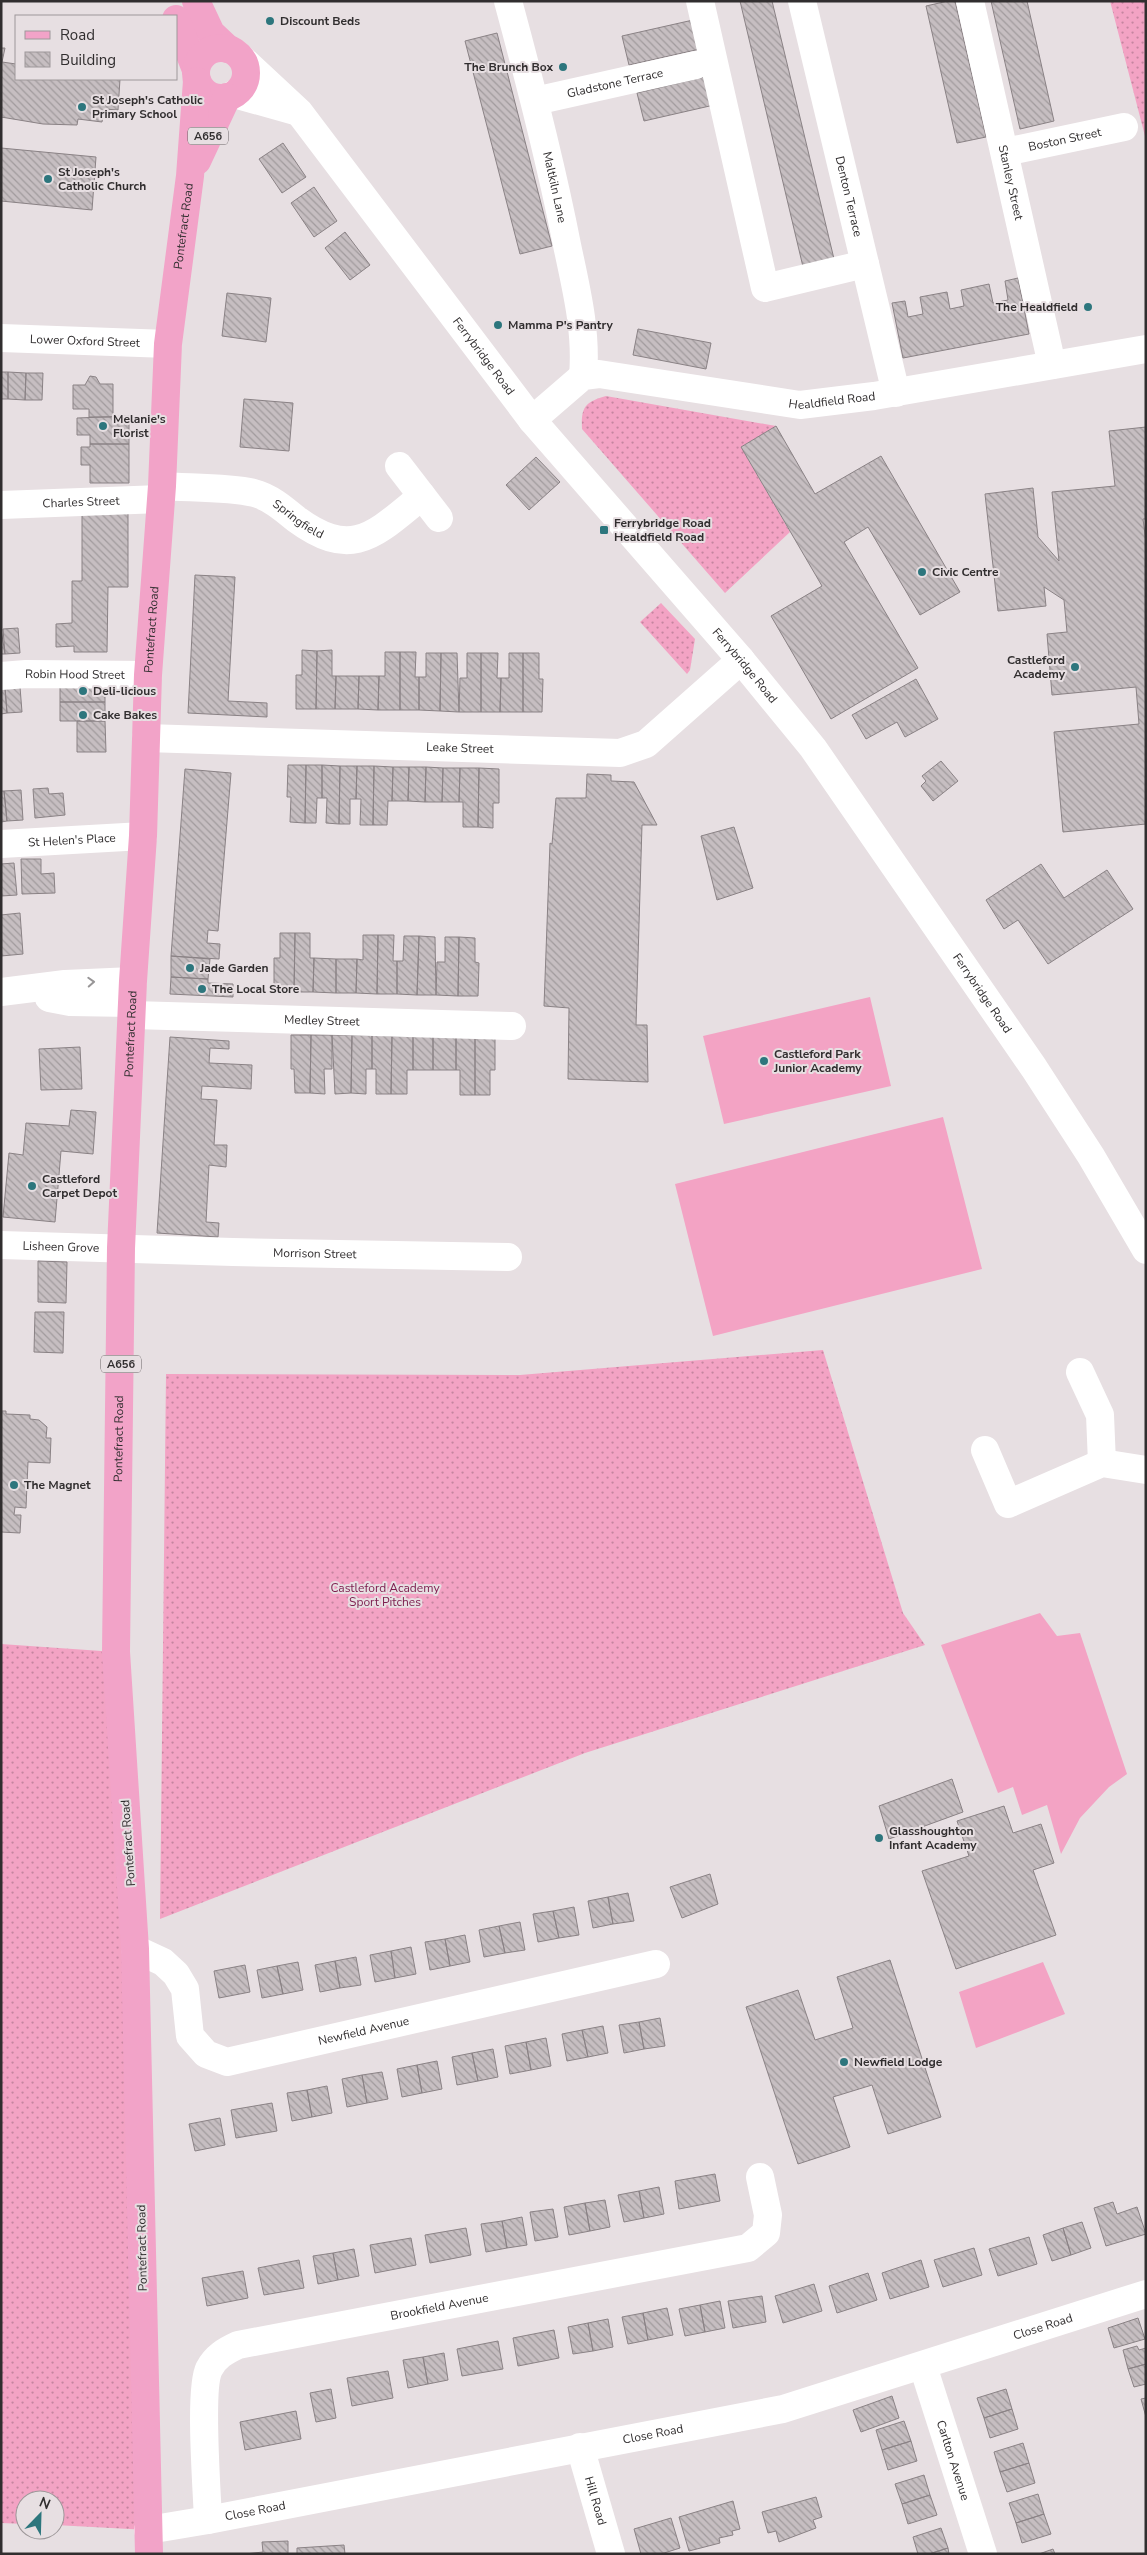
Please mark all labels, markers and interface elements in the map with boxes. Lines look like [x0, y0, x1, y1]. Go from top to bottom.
place label: Discount Beds [280, 13, 360, 29]
legend [15, 15, 178, 80]
marker: Discount Beds [264, 15, 276, 27]
text: Road [60, 25, 95, 45]
text: Building [60, 50, 116, 70]
place label: The Brunch Box [464, 59, 553, 75]
marker: The Brunch Box [557, 61, 569, 73]
street label: Gladstone Terrace [565, 65, 665, 102]
place label: St Joseph's Catholic Primary School [92, 92, 203, 122]
marker: St Joseph's Catholic Primary School [76, 101, 88, 113]
street label: Boston Street [1027, 124, 1103, 155]
road number: A656 [188, 128, 228, 144]
street label: Stanley Street [995, 143, 1027, 222]
street label: Maltkiln Lane [539, 150, 570, 224]
street label: Denton Terrace [831, 155, 866, 238]
place label: St Joseph's Catholic Church [58, 164, 146, 194]
marker: St Joseph's Catholic Church [42, 173, 54, 185]
street label: Pontefract Road [170, 182, 197, 270]
place label: The Healdfield [996, 299, 1078, 315]
marker: The Healdfield [1082, 301, 1094, 313]
street label: Ferrybridge Road [449, 314, 518, 398]
place label: Mamma P's Pantry [508, 317, 613, 333]
marker: Mamma P's Pantry [492, 319, 504, 331]
street label: Lower Oxford Street [30, 331, 141, 351]
street label: Healdfield Road [788, 388, 876, 413]
place label: Melanie's Florist [113, 411, 166, 441]
marker: Melanie's Florist [97, 420, 109, 432]
street label: Charles Street [42, 493, 121, 511]
street label: Springfield [270, 496, 326, 542]
place label: Ferrybridge Road Healdfield Road [614, 515, 711, 545]
marker: Ferrybridge Road Healdfield Road [598, 524, 610, 536]
place label: Civic Centre [932, 564, 999, 580]
marker: Civic Centre [916, 566, 928, 578]
street label: Pontefract Road [140, 586, 163, 674]
street label: Ferrybridge Road [709, 625, 781, 706]
place label: Castleford Academy [1007, 652, 1066, 682]
marker: Castleford Academy [1069, 661, 1081, 673]
street label: Robin Hood Street [25, 666, 126, 683]
place label: Deli-licious [93, 683, 156, 699]
marker: Deli-licious [77, 685, 89, 697]
place label: Cake Bakes [93, 707, 157, 723]
marker: Cake Bakes [77, 709, 89, 721]
street label: Leake Street [426, 739, 495, 757]
street label: St Helen's Place [28, 830, 116, 850]
street label: Ferrybridge Road [949, 950, 1015, 1036]
place label: Jade Garden [199, 960, 269, 976]
marker: Jade Garden [184, 962, 196, 974]
one-way arrow [87, 977, 95, 988]
place label: The Local Store [212, 981, 300, 997]
marker: The Local Store [196, 983, 208, 995]
street label: Pontefract Road [121, 990, 141, 1078]
street label: Medley Street [284, 1011, 361, 1030]
place label: Castleford Park Junior Academy [773, 1046, 862, 1076]
marker: Castleford Park Junior Academy [758, 1055, 770, 1067]
place label: Castleford Carpet Depot [42, 1171, 117, 1201]
marker: Castleford Carpet Depot [26, 1180, 38, 1192]
street label: Lisheen Grove [22, 1238, 100, 1256]
street label: Morrison Street [273, 1245, 358, 1262]
road number: A656 [101, 1356, 141, 1372]
street label: Pontefract Road [110, 1395, 127, 1482]
place label: The Magnet [24, 1477, 91, 1493]
marker: The Magnet [8, 1479, 20, 1491]
park label: Castleford Academy Sport Pitches [330, 1580, 440, 1610]
street label: Pontefract Road [117, 1799, 139, 1887]
place label: Glasshoughton Infant Academy [889, 1823, 977, 1853]
marker: Glasshoughton Infant Academy [873, 1832, 885, 1844]
street label: Newfield Avenue [317, 2013, 411, 2049]
place label: Newfield Lodge [854, 2054, 943, 2070]
marker: Newfield Lodge [838, 2056, 850, 2068]
street label: Pontefract Road [133, 2205, 151, 2291]
street label: Brookfield Avenue [389, 2290, 490, 2324]
street label: Close Road [1011, 2310, 1075, 2344]
street label: Carlton Avenue [933, 2418, 973, 2503]
street label: Close Road [621, 2420, 685, 2448]
street label: Hill Road [581, 2474, 610, 2527]
north arrow [15, 2490, 65, 2540]
text: N [36, 2493, 53, 2514]
street label: Close Road [224, 2497, 287, 2525]

